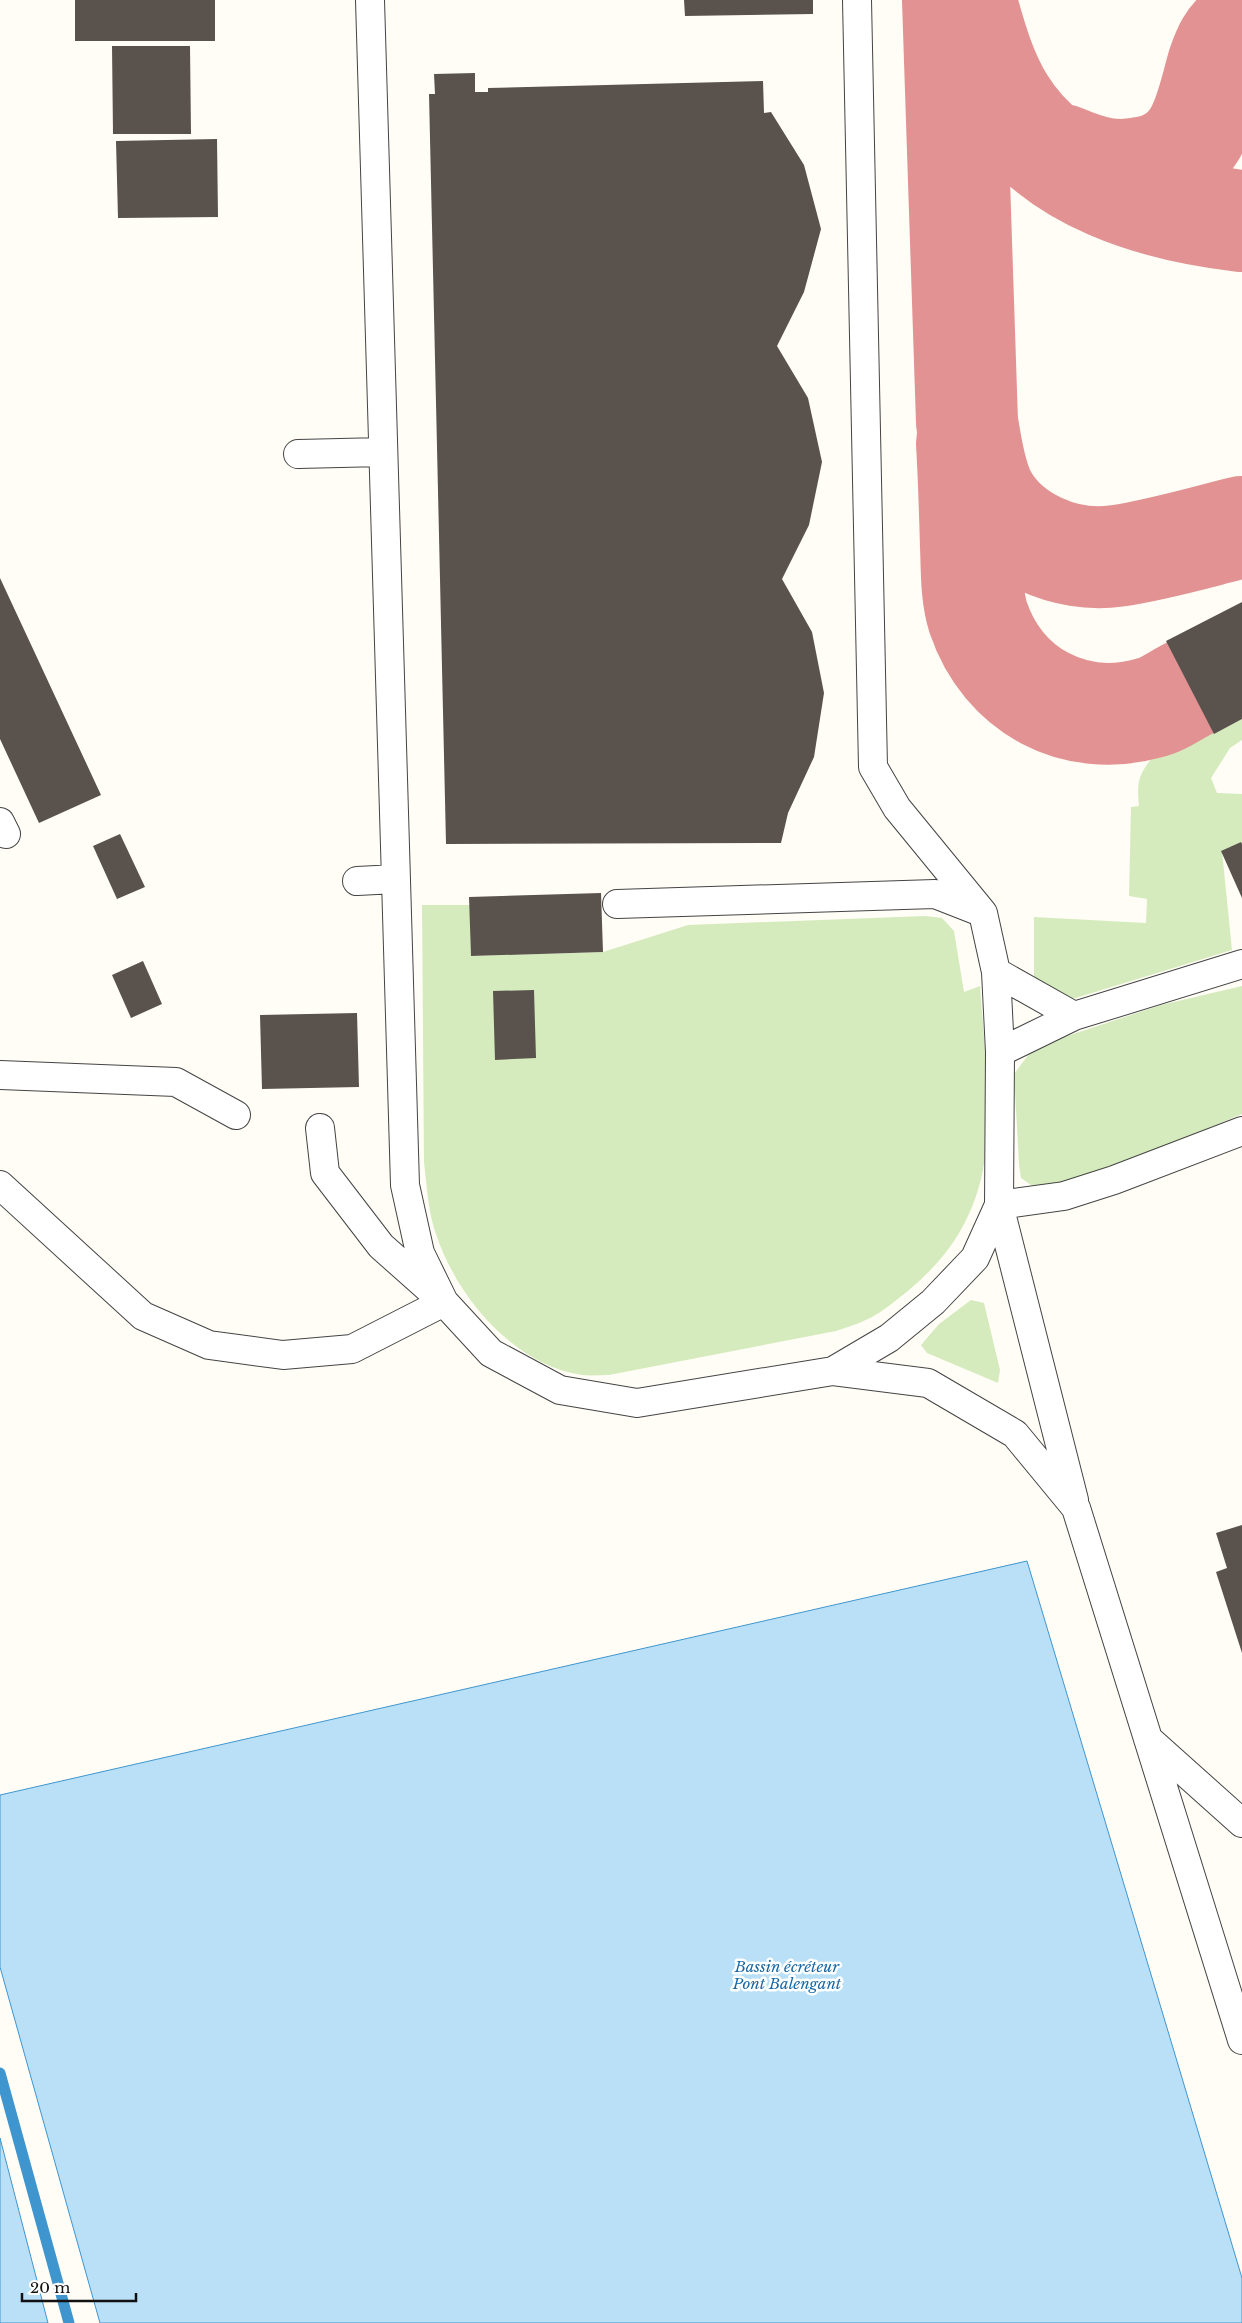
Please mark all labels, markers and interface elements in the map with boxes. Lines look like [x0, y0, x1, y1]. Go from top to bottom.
water label: Bassin écréteur Pont Balengant [732, 1957, 842, 1993]
scale bar [22, 2270, 136, 2302]
text: 20 m [30, 2278, 70, 2297]

